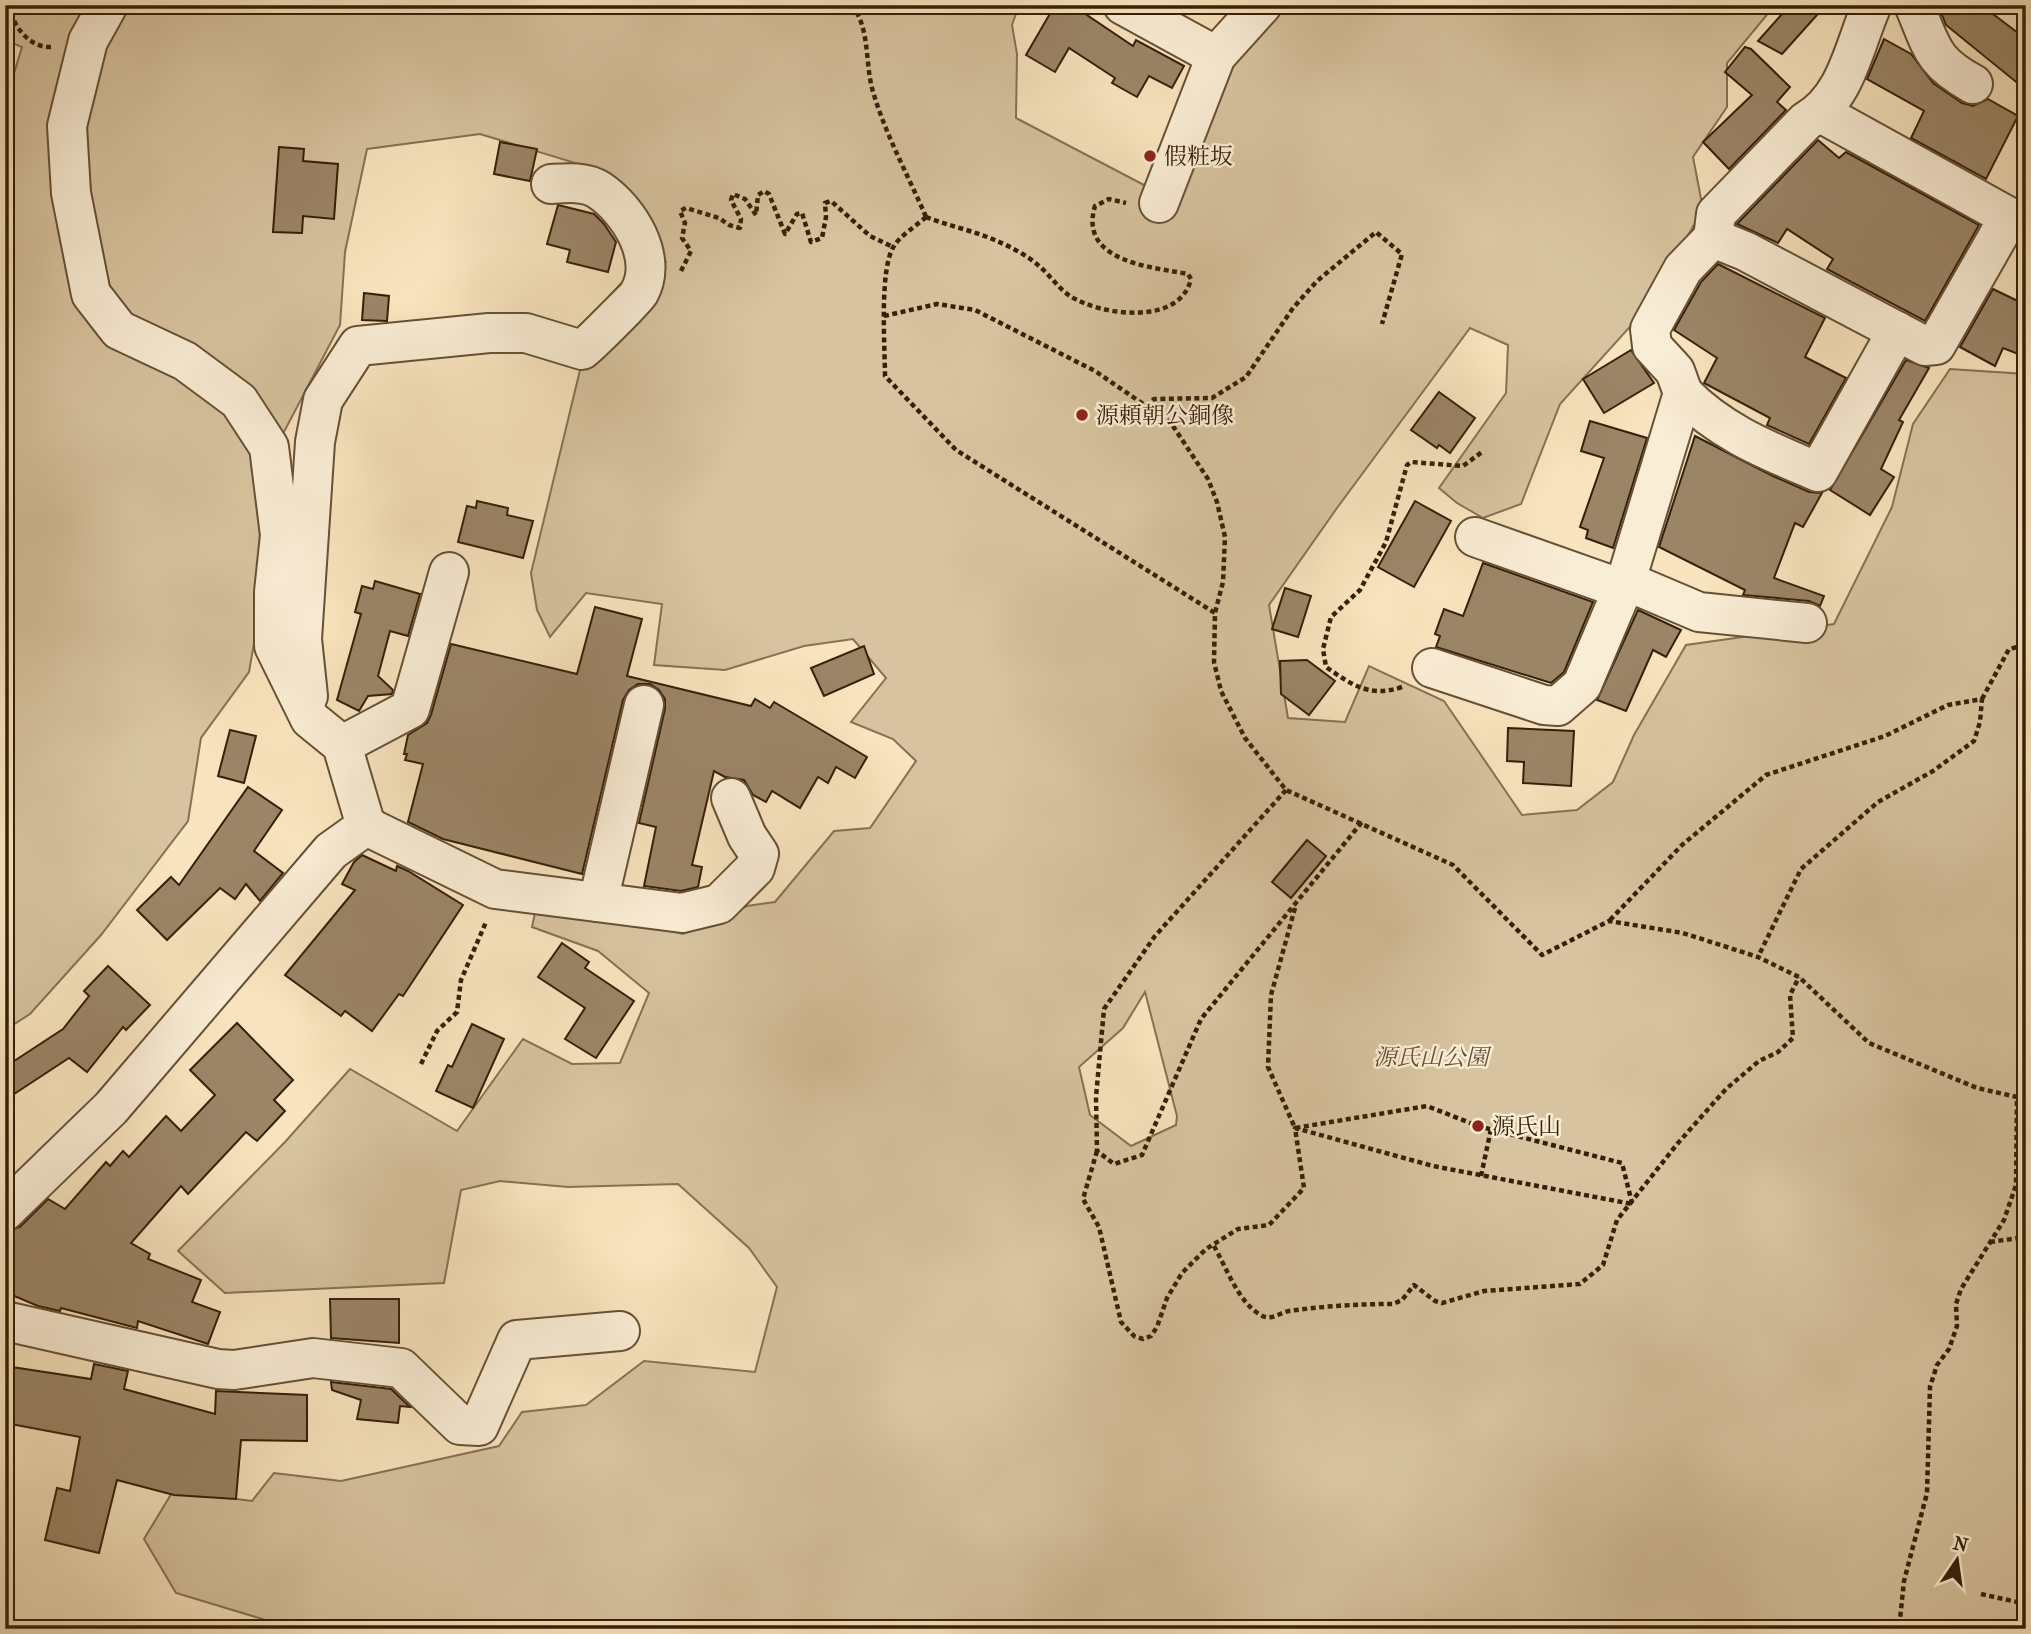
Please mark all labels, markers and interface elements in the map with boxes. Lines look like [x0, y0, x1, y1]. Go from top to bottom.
place label: 假粧坂 [1164, 143, 1233, 170]
marker: 假粧坂 [1142, 148, 1158, 164]
place label: 源頼朝公銅像 [1096, 402, 1234, 429]
marker: 源頼朝公銅像 [1074, 407, 1090, 423]
park label: 源氏山公園 [1374, 1044, 1493, 1071]
place label: 源氏山 [1492, 1113, 1561, 1140]
marker: 源氏山 [1470, 1118, 1486, 1134]
north arrow [1923, 1526, 1993, 1596]
text: N [1951, 1532, 1971, 1557]

